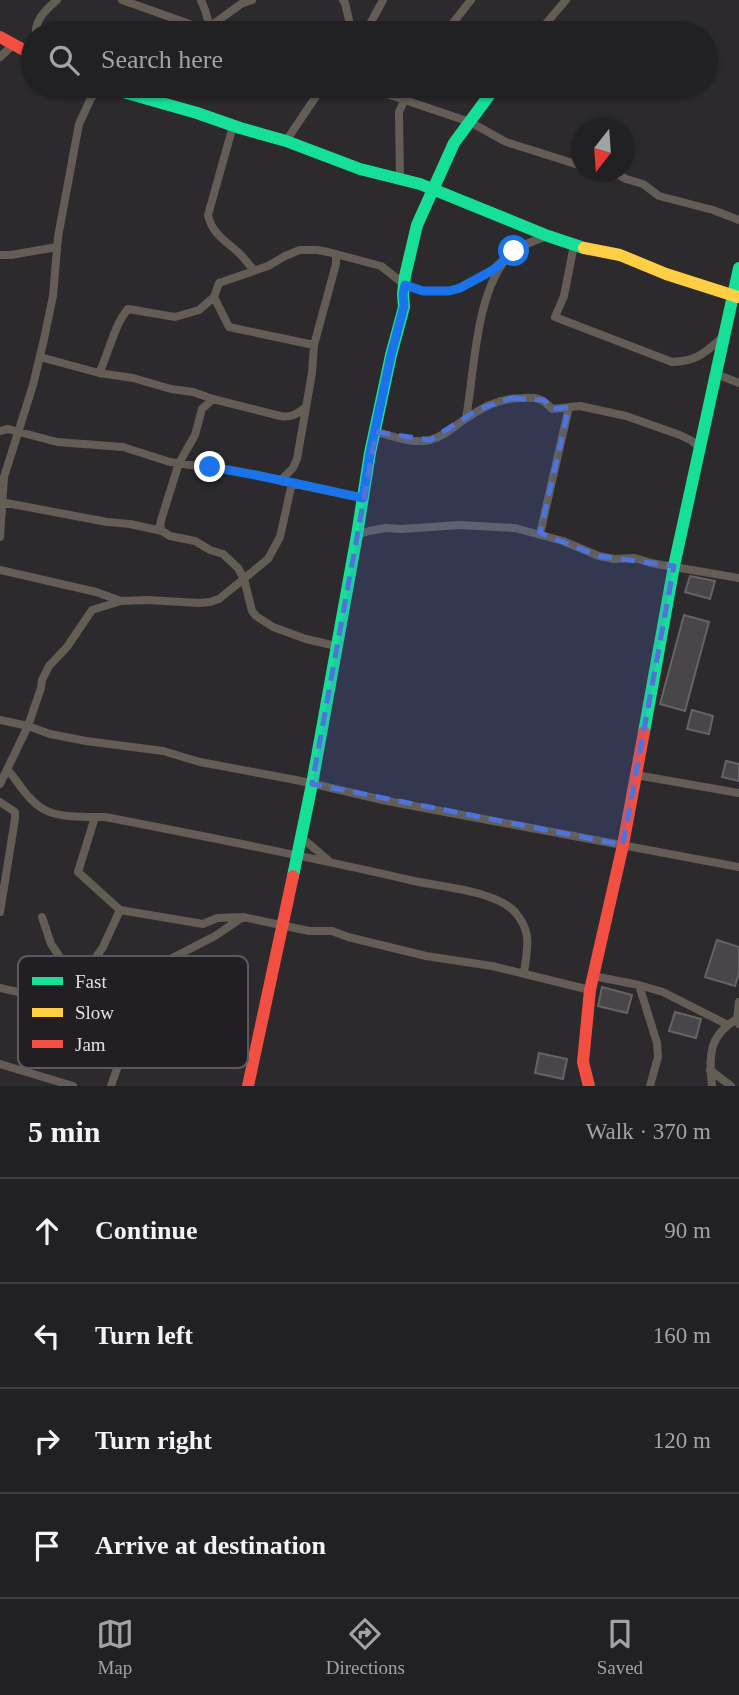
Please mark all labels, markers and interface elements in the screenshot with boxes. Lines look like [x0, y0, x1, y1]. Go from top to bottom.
search box [21, 21, 718, 98]
icon: search [45, 41, 83, 79]
text: Search here [101, 45, 223, 74]
north arrow [571, 119, 634, 182]
route start [498, 235, 529, 266]
route end [194, 451, 225, 482]
legend [18, 956, 248, 1068]
text: Fast [75, 971, 107, 992]
text: Slow [75, 1002, 114, 1023]
text: Jam [75, 1034, 106, 1055]
text: 5 min [28, 1115, 101, 1148]
text: Walk · 370 m [586, 1119, 711, 1144]
icon: ahead [28, 1212, 66, 1250]
text: Continue [95, 1216, 198, 1245]
text: 90 m [664, 1218, 711, 1243]
icon: left [28, 1317, 66, 1355]
text: Turn left [95, 1321, 193, 1350]
text: 160 m [653, 1323, 711, 1348]
icon: right [28, 1422, 66, 1460]
text: Turn right [95, 1426, 212, 1455]
text: 120 m [653, 1428, 711, 1453]
icon: arrive [28, 1527, 66, 1565]
text: Arrive at destination [95, 1531, 326, 1560]
tab: Map [96, 1615, 134, 1679]
tab: Directions [326, 1615, 405, 1679]
tab: Saved [597, 1615, 643, 1679]

